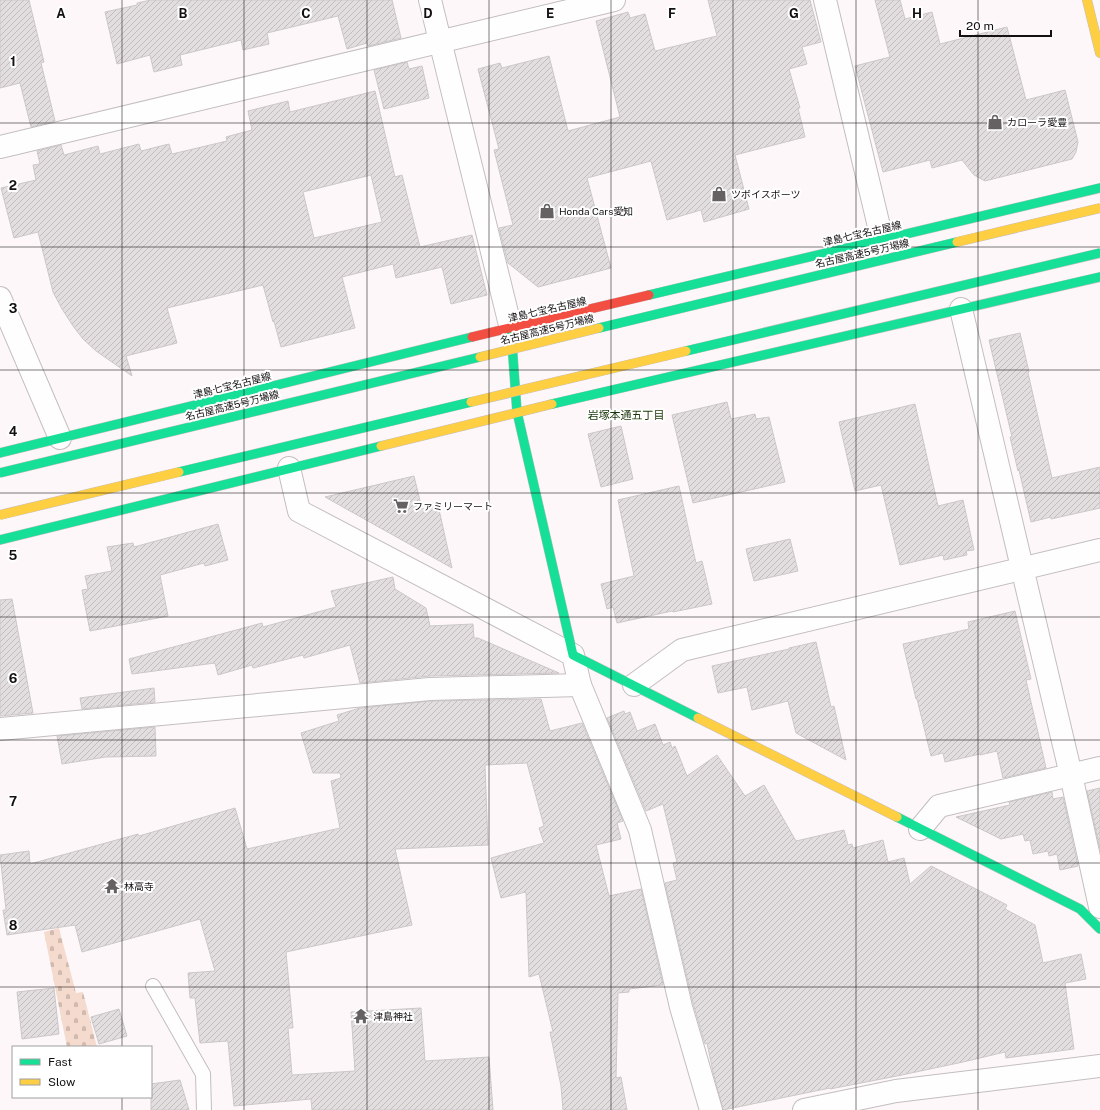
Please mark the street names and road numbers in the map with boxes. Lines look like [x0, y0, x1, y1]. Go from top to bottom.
street label: 津島七宝名古屋線 [822, 218, 902, 248]
street label: 名古屋高速5号万場線 [814, 236, 910, 270]
street label: 津島七宝名古屋線 [507, 294, 587, 324]
street label: 名古屋高速5号万場線 [499, 312, 595, 346]
street label: 津島七宝名古屋線 [192, 370, 272, 400]
street label: 名古屋高速5号万場線 [184, 388, 280, 422]

